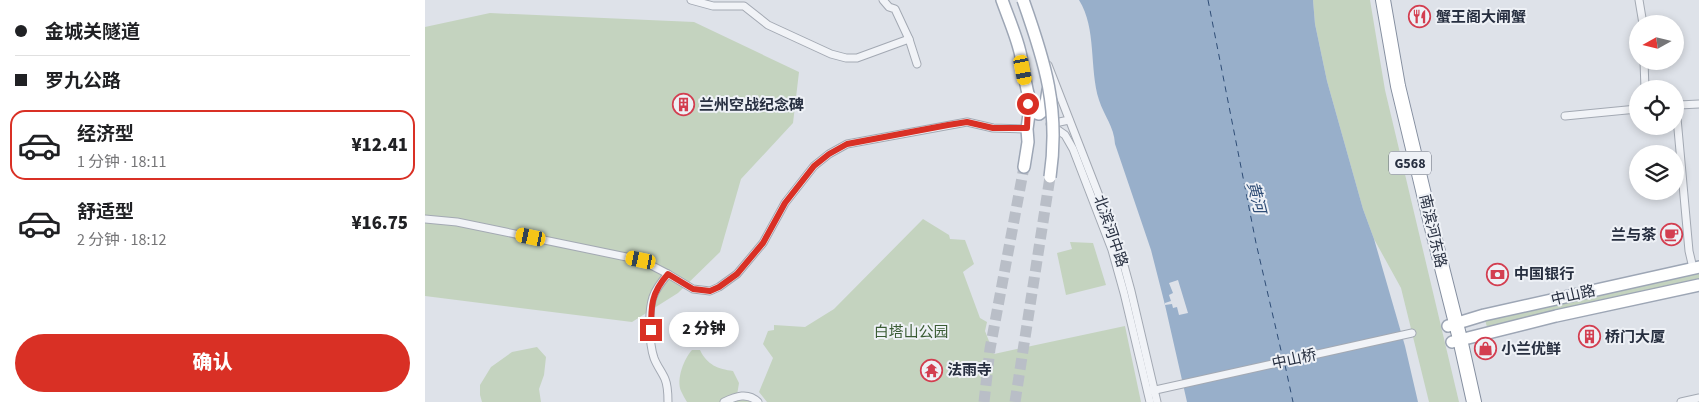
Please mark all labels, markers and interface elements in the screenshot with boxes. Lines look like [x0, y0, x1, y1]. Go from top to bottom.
restaurant icon: 蟹王阁大闸蟹 [1408, 5, 1432, 29]
place label: 蟹王阁大闸蟹 [1436, 7, 1526, 28]
north arrow [1629, 15, 1684, 70]
map controls [1629, 15, 1684, 200]
text: 金城关隧道 [45, 19, 140, 46]
car [1012, 54, 1033, 86]
text: 罗九公路 [45, 68, 121, 95]
button: locate [1629, 80, 1684, 135]
building icon: 兰州空战纪念碑 [671, 93, 695, 117]
route start [1017, 93, 1039, 115]
place label: 兰州空战纪念碑 [699, 95, 804, 116]
text: 经济型 [77, 121, 134, 148]
icon: car [17, 123, 62, 168]
text: ¥12.41 [351, 132, 408, 159]
button: layers [1629, 145, 1684, 200]
text: 1 分钟 · 18:11 [77, 151, 166, 173]
road number: G568 [1389, 152, 1431, 174]
water label: 黄河 [1241, 179, 1271, 218]
street label: 北滨河中路 [1088, 192, 1133, 270]
street label: 南滨河东路 [1414, 192, 1451, 270]
text: 舒适型 [77, 199, 134, 226]
icon: car [17, 201, 62, 246]
text: ¥16.75 [351, 210, 408, 237]
cafe icon: 兰与茶 [1660, 223, 1684, 247]
place label: 兰与茶 [1611, 225, 1657, 246]
car [514, 227, 547, 247]
text: 2 分钟 · 18:12 [77, 229, 166, 251]
car [624, 250, 657, 270]
bank icon: 中国银行 [1486, 262, 1510, 286]
place label: 中国银行 [1514, 264, 1574, 285]
street label: 中山路 [1549, 280, 1597, 311]
callout: 2 分钟 [669, 312, 739, 348]
text: 2 分钟 [682, 318, 726, 340]
route end [640, 319, 662, 341]
park label: 白塔山公园 [873, 322, 949, 343]
building icon: 桥门大厦 [1577, 325, 1601, 349]
place label: 桥门大厦 [1605, 327, 1665, 348]
button: 确认 [15, 334, 410, 392]
shop icon: 小兰优鲜 [1473, 337, 1497, 361]
place label: 小兰优鲜 [1501, 339, 1561, 360]
street label: 中山桥 [1270, 345, 1318, 374]
temple icon: 法雨寺 [919, 358, 943, 382]
place label: 法雨寺 [947, 360, 992, 381]

